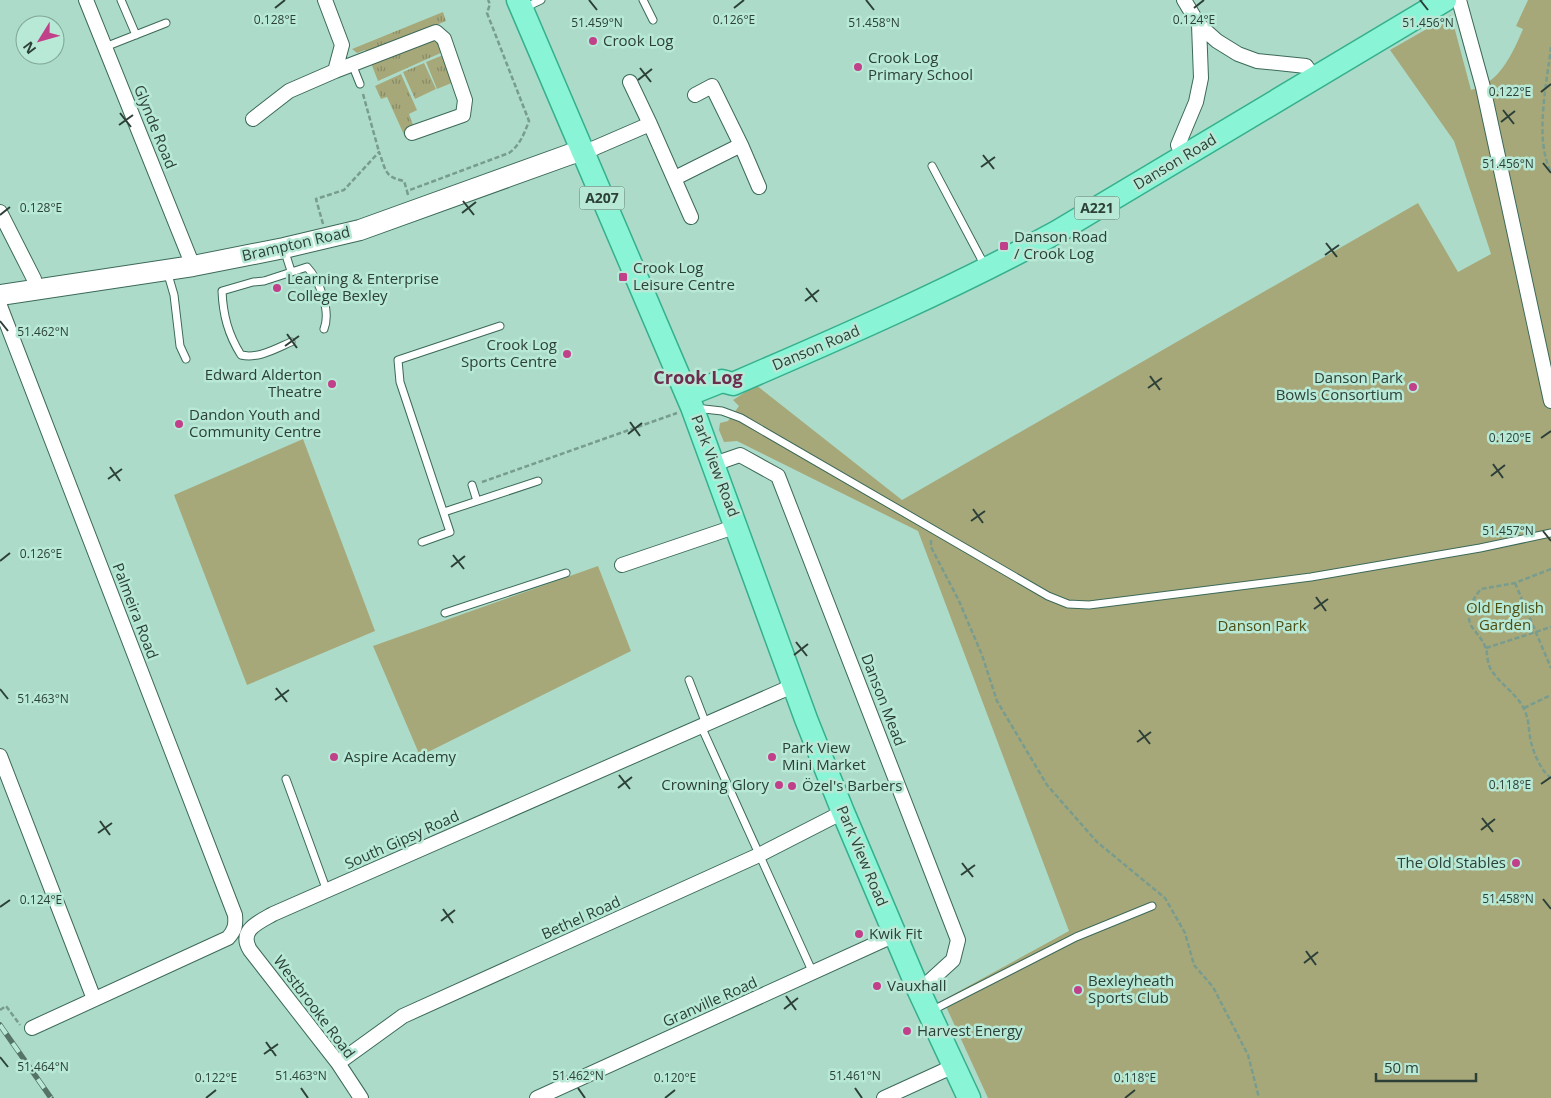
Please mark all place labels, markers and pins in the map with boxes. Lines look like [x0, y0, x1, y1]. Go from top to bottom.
place label: Crook Log [603, 30, 673, 50]
marker: Crook Log [587, 35, 599, 47]
place label: Crook Log Primary School [868, 47, 973, 84]
marker: Crook Log Primary School [852, 61, 864, 73]
place label: Danson Road / Crook Log [1014, 226, 1107, 263]
marker: Danson Road / Crook Log [998, 240, 1010, 252]
place label: Crook Log Leisure Centre [633, 257, 735, 294]
place label: Learning & Enterprise College Bexley [287, 268, 439, 305]
marker: Crook Log Leisure Centre [617, 271, 629, 283]
marker: Learning & Enterprise College Bexley [271, 282, 283, 294]
place label: Crook Log Sports Centre [461, 334, 557, 371]
marker: Crook Log Sports Centre [561, 348, 573, 360]
place label: Edward Alderton Theatre [205, 364, 322, 401]
place label: Danson Park Bowls Consortium [1276, 367, 1403, 404]
marker: Edward Alderton Theatre [326, 378, 338, 390]
marker: Danson Park Bowls Consortium [1407, 381, 1419, 393]
place label: Dandon Youth and Community Centre [189, 404, 321, 441]
marker: Dandon Youth and Community Centre [173, 418, 185, 430]
place label: Park View Mini Market [782, 737, 866, 774]
place label: Aspire Academy [344, 746, 457, 766]
marker: Aspire Academy [328, 751, 340, 763]
marker: Park View Mini Market [766, 751, 778, 763]
place label: Crowning Glory [661, 774, 769, 794]
place label: Özel's Barbers [802, 775, 902, 795]
marker: Crowning Glory [773, 779, 785, 791]
marker: Özel's Barbers [786, 780, 798, 792]
place label: The Old Stables [1397, 852, 1506, 872]
marker: The Old Stables [1510, 857, 1522, 869]
place label: Kwik Fit [869, 923, 922, 943]
marker: Kwik Fit [853, 928, 865, 940]
place label: Bexleyheath Sports Club [1088, 970, 1174, 1007]
place label: Vauxhall [887, 975, 946, 995]
marker: Vauxhall [871, 980, 883, 992]
marker: Bexleyheath Sports Club [1072, 984, 1084, 996]
place label: Harvest Energy [917, 1020, 1023, 1040]
marker: Harvest Energy [901, 1025, 913, 1037]

